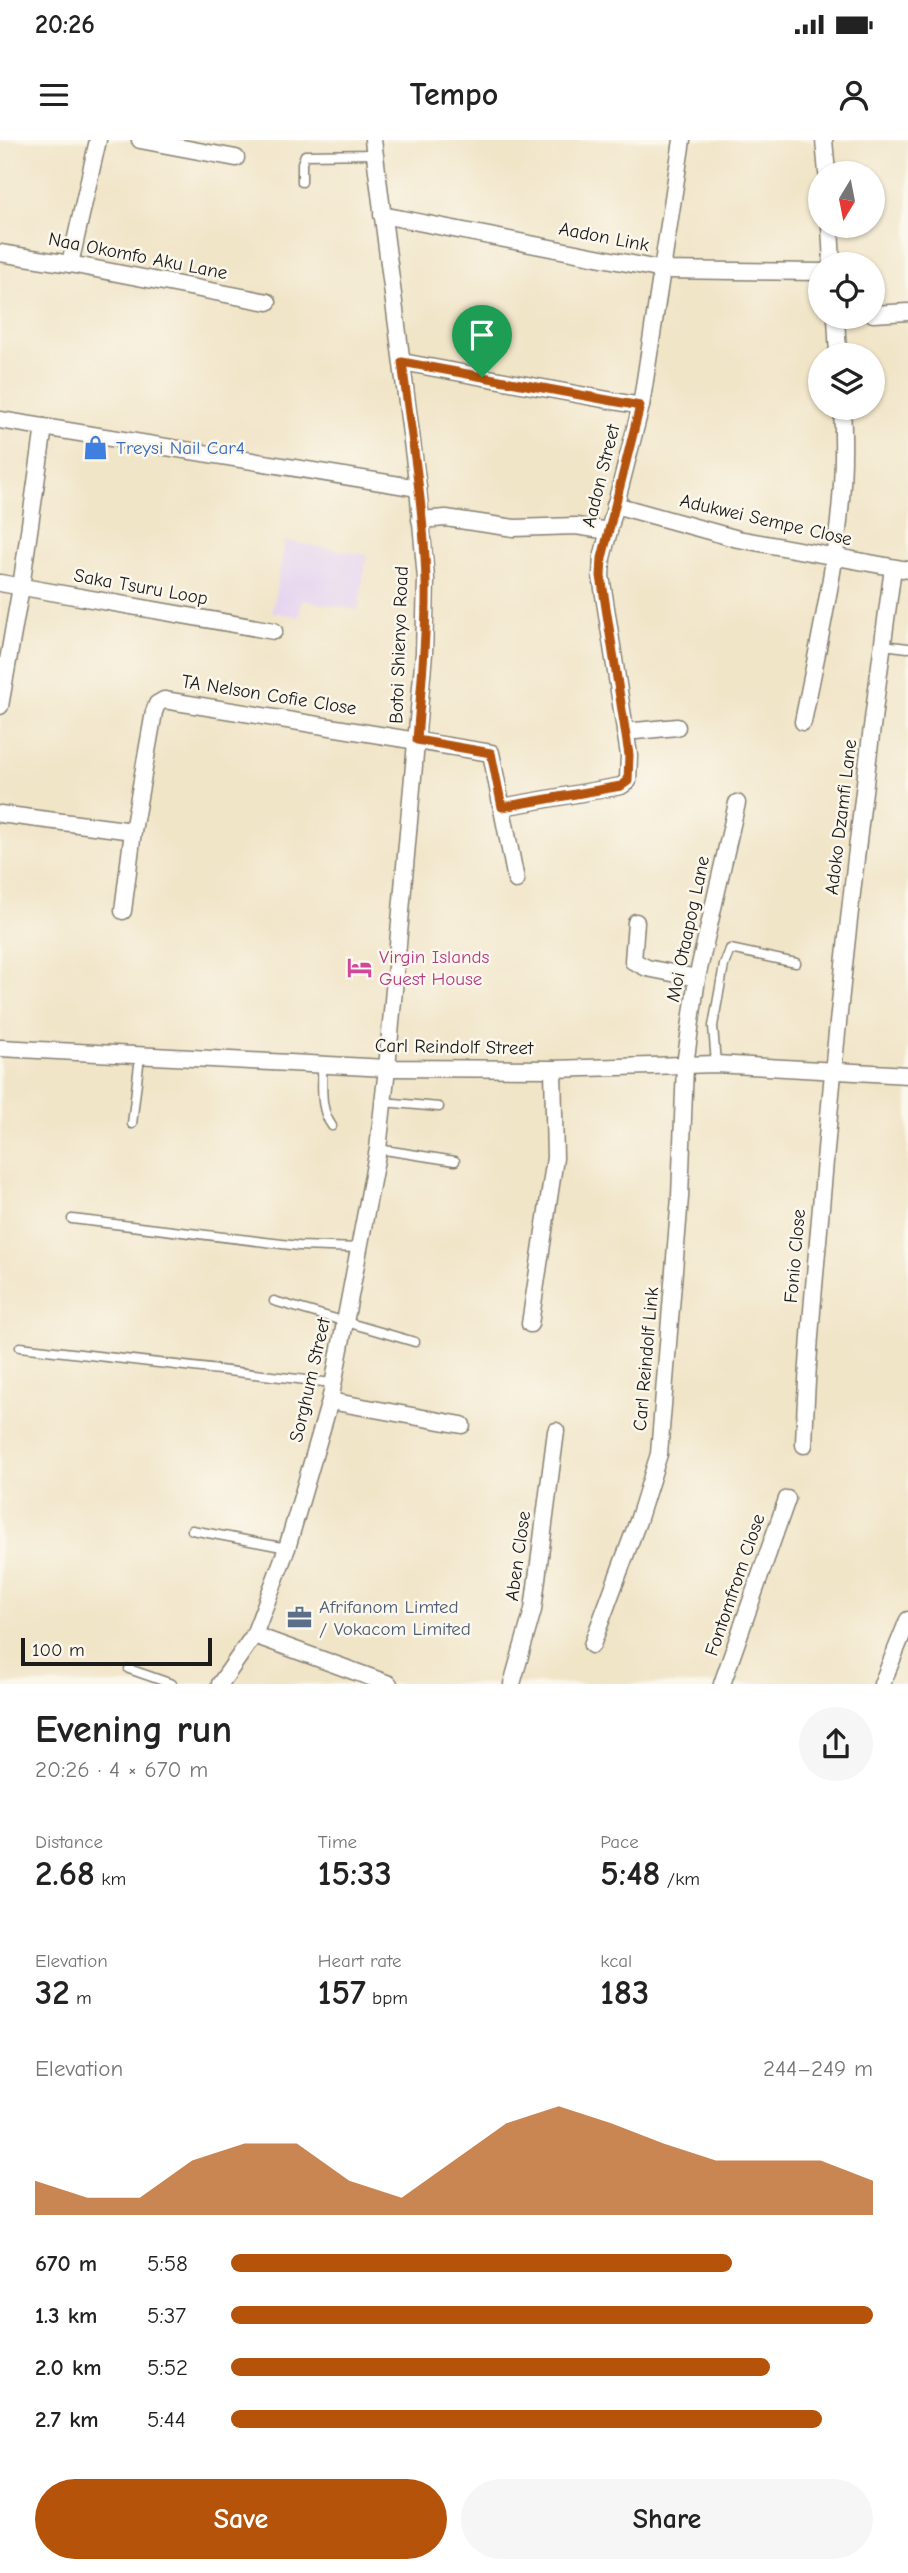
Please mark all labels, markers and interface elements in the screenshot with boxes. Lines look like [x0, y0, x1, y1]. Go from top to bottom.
text: 20:26 [35, 10, 95, 40]
icon: menu [35, 76, 73, 114]
text: Tempo [410, 76, 498, 113]
icon: person [835, 76, 873, 114]
north arrow [808, 161, 886, 238]
map controls [808, 161, 885, 420]
street label: Aadon Link [557, 217, 652, 257]
street label: Naa Okomfo Aku Lane [47, 228, 229, 284]
button: locate [808, 252, 885, 329]
pin [452, 305, 512, 377]
icon: arrive [463, 316, 501, 354]
button: layers [808, 343, 885, 420]
street label: Aadon Street [578, 422, 625, 530]
shop icon: Treysi Nail Car4 [82, 434, 110, 462]
place label: Treysi Nail Car4 [116, 437, 245, 459]
street label: Adukwei Sempe Close [678, 489, 854, 551]
street label: Saka Tsuru Loop [72, 564, 210, 610]
street label: Botoi Shienyo Road [385, 566, 413, 724]
street label: TA Nelson Cofie Close [180, 670, 358, 720]
street label: Adoko Dzamfi Lane [821, 738, 861, 896]
street label: Moi Otaapog Lane [662, 854, 714, 1004]
place label: Virgin Islands Guest House [379, 946, 490, 990]
hotel icon: Virgin Islands Guest House [345, 954, 373, 982]
street label: Carl Reindolf Street [375, 1035, 534, 1059]
street label: Fonio Close [780, 1208, 810, 1304]
street label: Carl Reindolf Link [629, 1285, 663, 1432]
street label: Sorghum Street [285, 1315, 335, 1444]
street label: Aben Close [501, 1510, 535, 1602]
street label: Fontomfrom Close [700, 1511, 770, 1659]
place label: Afrifanom Limted / Vokacom Limited [319, 1596, 471, 1640]
office icon: Afrifanom Limted / Vokacom Limited [285, 1604, 313, 1632]
scale bar [21, 1635, 212, 1667]
text: 100 m [32, 1639, 85, 1661]
button: share [799, 1707, 873, 1781]
text: Evening run [35, 1708, 232, 1752]
text: 20:26 · 4 × 670 m [35, 1756, 208, 1783]
text: Distance [35, 1831, 103, 1853]
text: Time [318, 1831, 357, 1853]
text: Pace [600, 1831, 639, 1853]
text: 2.68 [35, 1853, 95, 1894]
text: 15:33 [318, 1853, 392, 1894]
text: 5:48 [600, 1853, 661, 1894]
text: km [95, 1868, 126, 1890]
text: /km [661, 1868, 700, 1890]
text: Elevation [35, 1950, 108, 1972]
text: Heart rate [318, 1950, 401, 1972]
text: kcal [600, 1950, 632, 1972]
text: 32 [35, 1972, 70, 2013]
text: 157 [318, 1972, 366, 2013]
text: 183 [600, 1972, 649, 2013]
text: m [70, 1987, 92, 2009]
text: bpm [366, 1987, 408, 2009]
text: Elevation [35, 2055, 123, 2082]
text: 244–249 m [763, 2055, 873, 2082]
text: 670 m [35, 2250, 97, 2277]
text: 5:58 [147, 2250, 188, 2277]
text: 1.3 km [35, 2302, 97, 2329]
text: 5:37 [147, 2302, 186, 2329]
text: 2.0 km [35, 2354, 101, 2381]
text: 5:52 [147, 2354, 188, 2381]
text: 2.7 km [35, 2406, 99, 2433]
text: 5:44 [147, 2406, 186, 2433]
button: Save [35, 2479, 447, 2559]
button: Share [461, 2479, 873, 2559]

